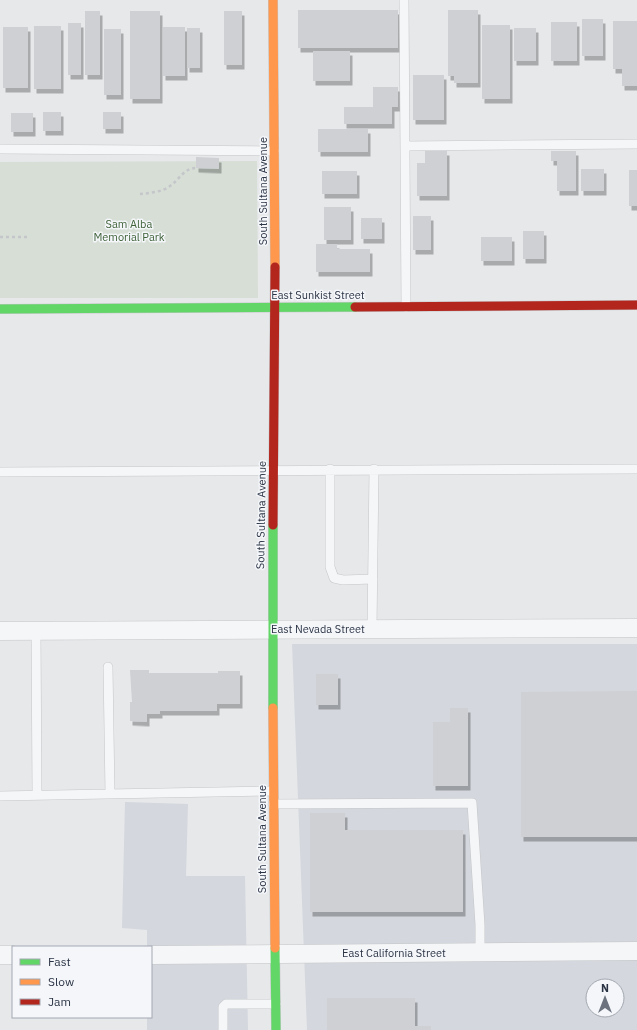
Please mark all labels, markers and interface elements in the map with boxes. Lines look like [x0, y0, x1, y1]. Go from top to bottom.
street label: South Sultana Avenue [256, 137, 270, 245]
park label: Sam Alba Memorial Park [93, 217, 165, 244]
street label: East Sunkist Street [271, 288, 365, 302]
street label: South Sultana Avenue [253, 461, 269, 569]
street label: East Nevada Street [271, 622, 365, 636]
street label: South Sultana Avenue [255, 785, 269, 893]
legend [12, 946, 152, 1018]
street label: East California Street [342, 946, 446, 960]
text: Fast [48, 954, 71, 969]
text: Slow [48, 974, 74, 989]
north arrow [585, 978, 625, 1018]
text: N [601, 981, 609, 995]
text: Jam [48, 994, 71, 1009]

